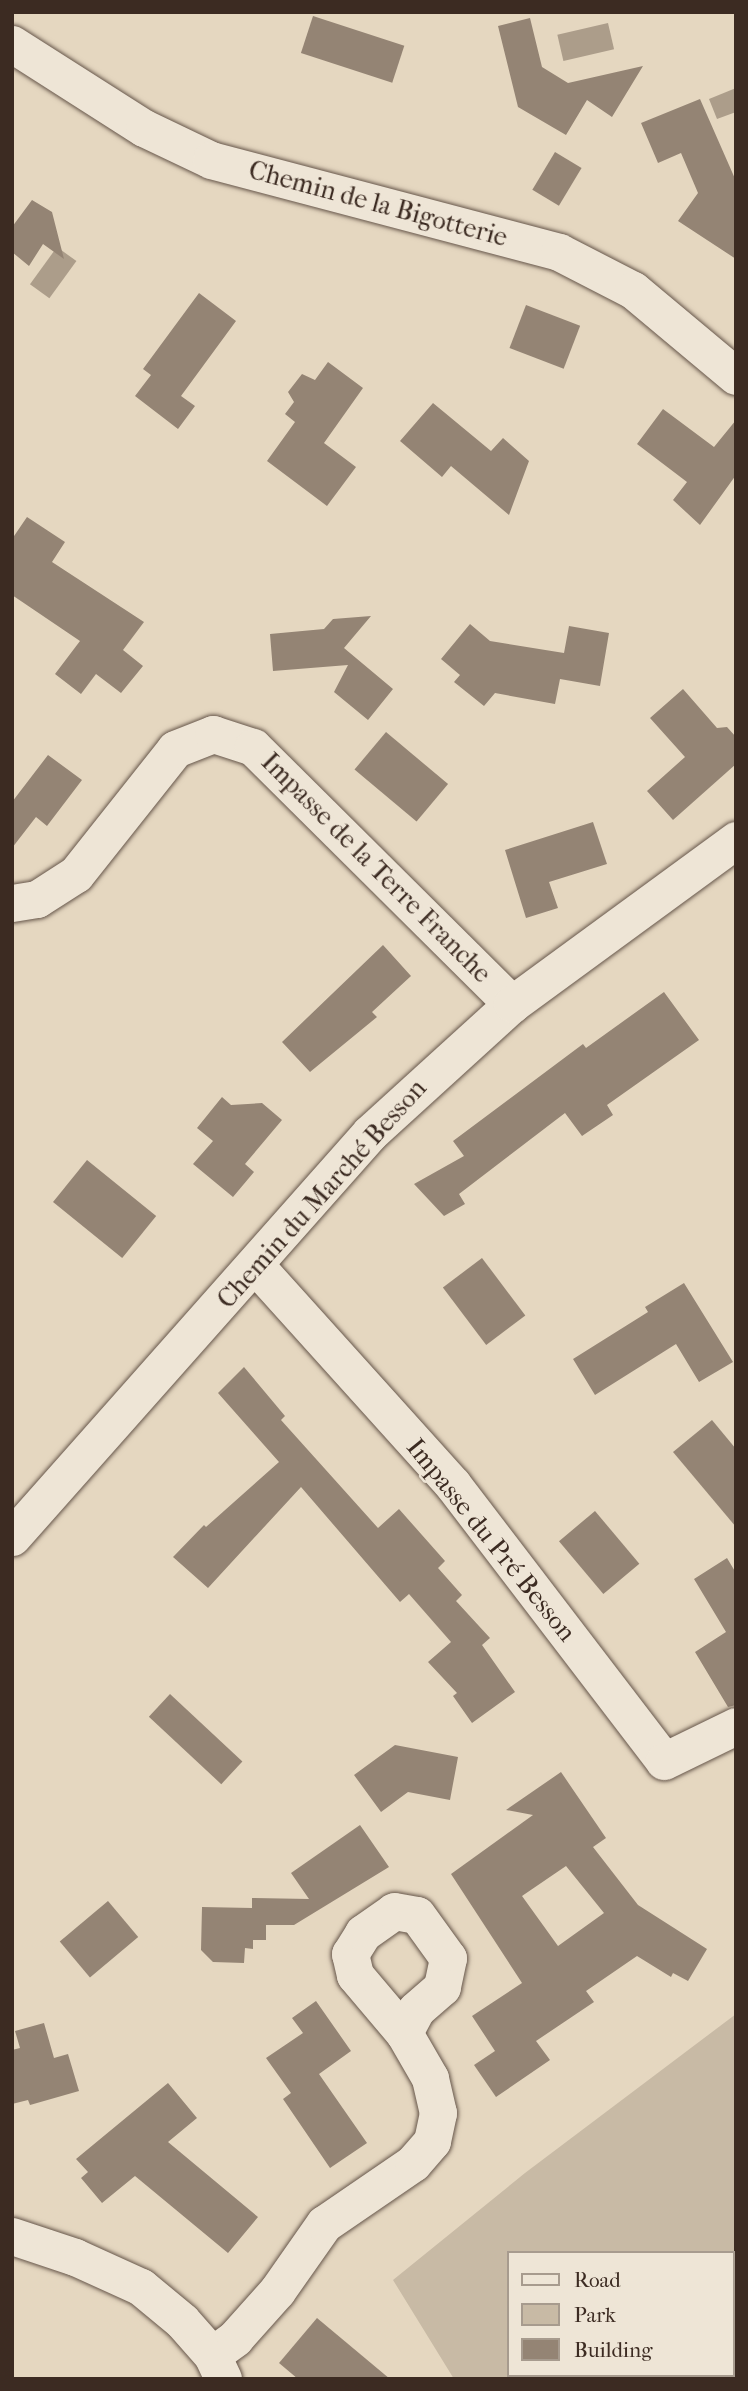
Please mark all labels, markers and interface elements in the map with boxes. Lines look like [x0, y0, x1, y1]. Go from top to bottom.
street label: Chemin de la Bigotterie [245, 154, 511, 254]
street label: Impasse de la Terre Franche [255, 747, 497, 989]
street label: Chemin du Marché Besson [211, 1073, 433, 1315]
street label: Impasse du Pré Besson [400, 1432, 582, 1648]
legend [506, 2251, 734, 2377]
text: Road [574, 2268, 621, 2292]
text: Park [574, 2303, 616, 2327]
text: Building [574, 2338, 652, 2362]

